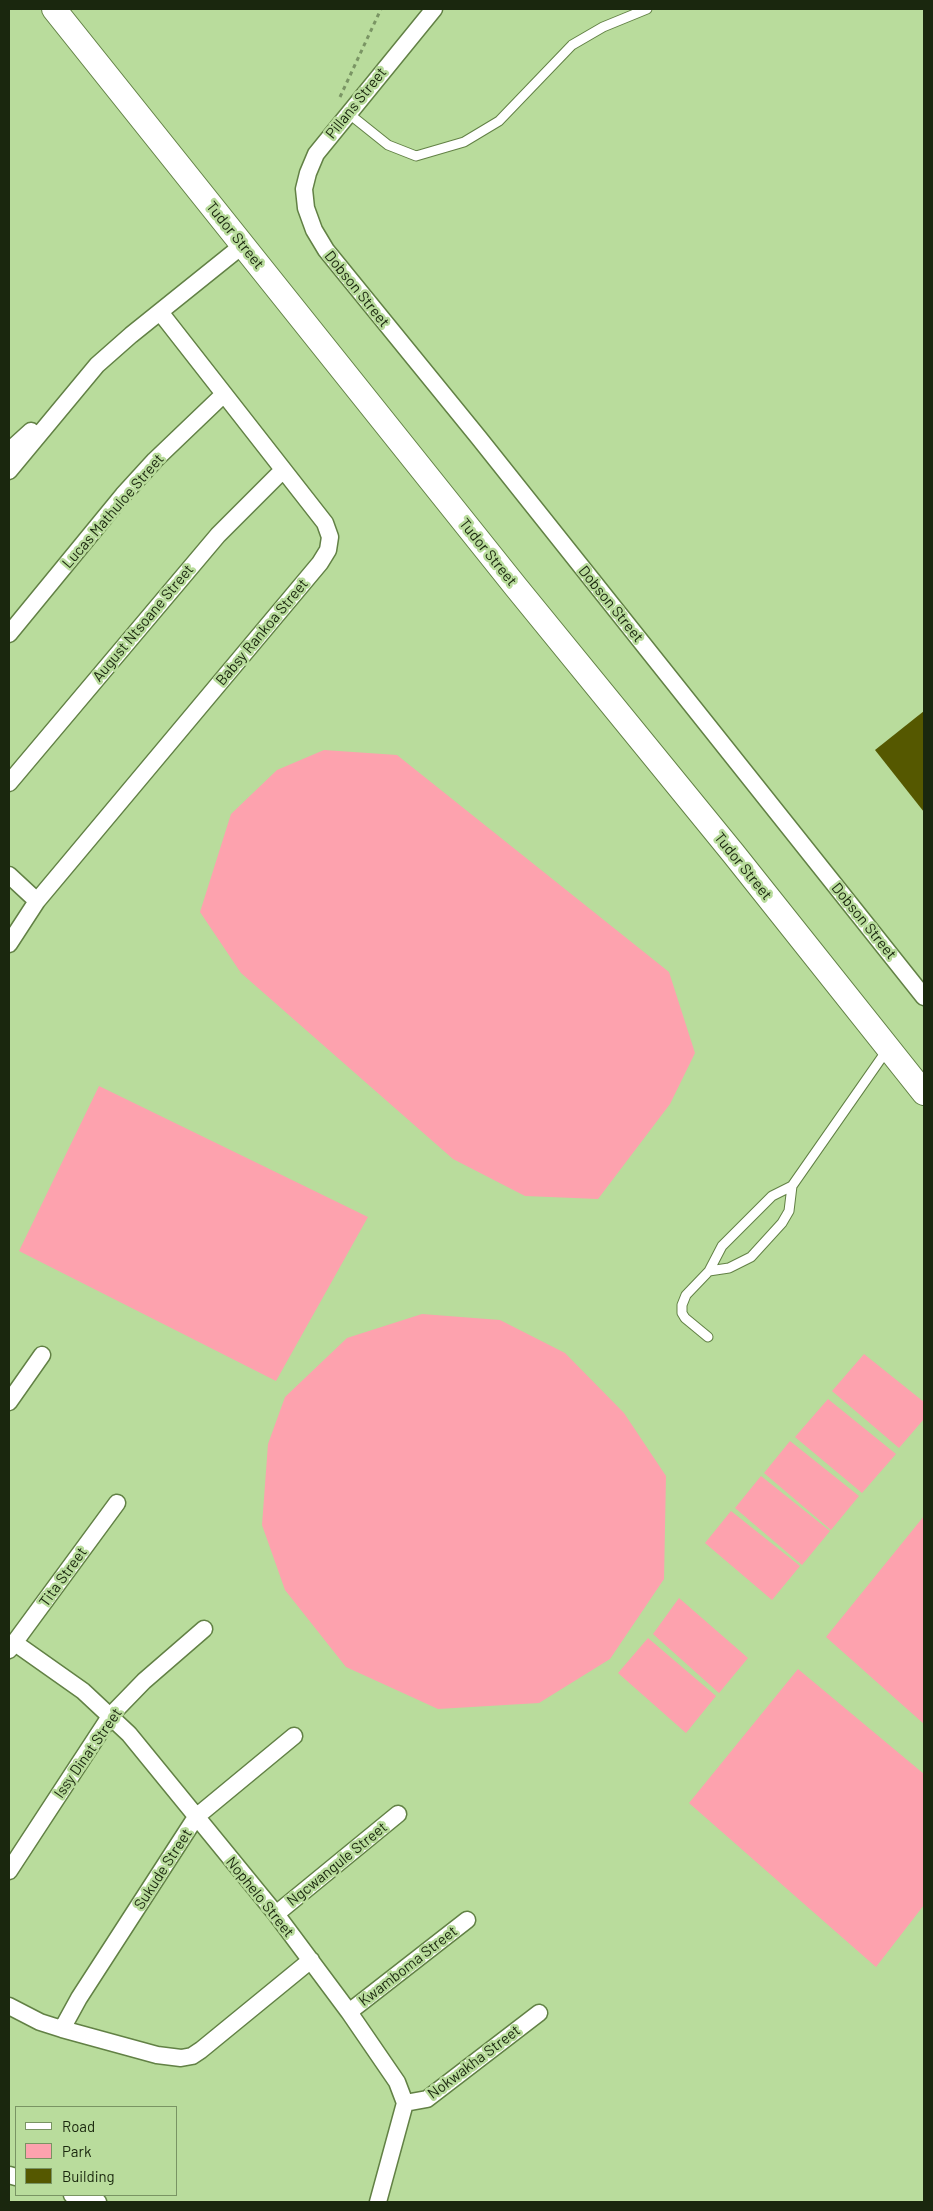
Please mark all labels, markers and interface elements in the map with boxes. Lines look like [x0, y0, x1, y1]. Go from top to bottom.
street label: Pillans Street [322, 64, 390, 142]
street label: Tudor Street [202, 198, 268, 272]
street label: Dobson Street [321, 247, 393, 331]
street label: Lucas Mathuloe Street [58, 450, 168, 572]
street label: Tudor Street [455, 515, 521, 589]
street label: August Ntsoane Street [89, 561, 197, 685]
street label: Dobson Street [575, 562, 647, 646]
street label: Babsy Rankoa Street [212, 575, 312, 689]
street label: Tudor Street [710, 829, 776, 903]
street label: Dobson Street [828, 879, 900, 963]
street label: Tita Street [35, 1544, 91, 1610]
street label: Issy Dinat Street [50, 1705, 126, 1801]
street label: Ngcwangule Street [283, 1818, 391, 1910]
street label: Sukude Street [130, 1825, 196, 1913]
street label: Nophelo Street [222, 1853, 298, 1941]
street label: Kwamboma Street [355, 1922, 461, 2010]
street label: Nokwakha Street [424, 2021, 524, 2103]
legend [15, 2106, 178, 2196]
text: Road [62, 2117, 95, 2135]
text: Park [62, 2142, 91, 2160]
text: Building [62, 2167, 115, 2185]

